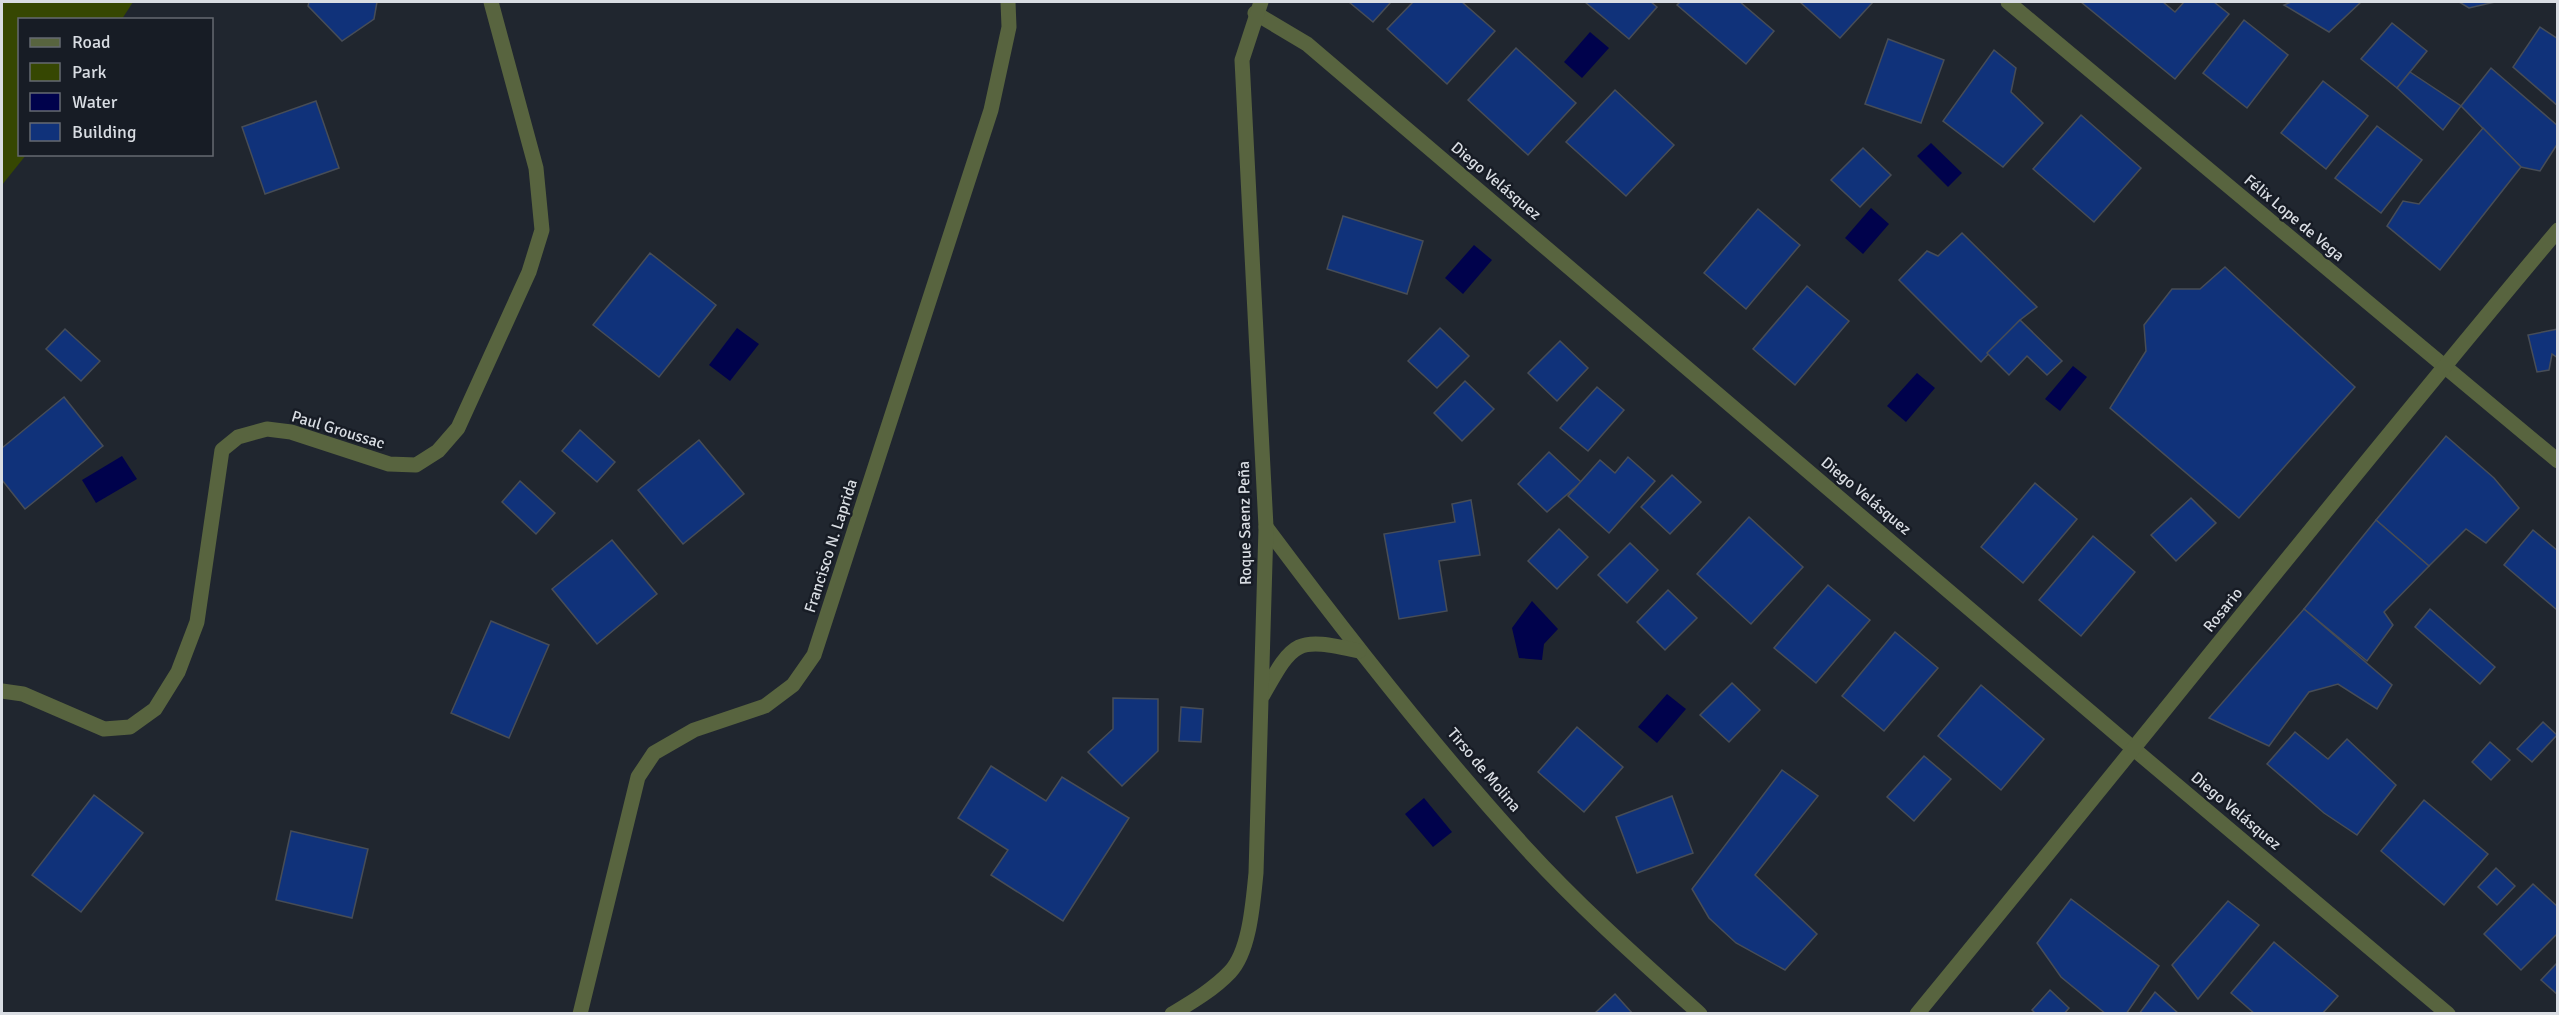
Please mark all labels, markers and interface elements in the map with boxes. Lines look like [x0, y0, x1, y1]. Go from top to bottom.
legend [18, 18, 213, 156]
text: Road [72, 31, 111, 53]
text: Park [72, 61, 107, 83]
text: Water [72, 91, 118, 113]
text: Building [72, 121, 136, 143]
street label: Diego Velásquez [1447, 137, 1545, 225]
street label: Félix Lope de Vega [2240, 170, 2348, 266]
street label: Paul Groussac [289, 406, 387, 454]
street label: Diego Velásquez [1817, 452, 1915, 540]
street label: Roque Saenz Peña [1234, 461, 1256, 585]
street label: Francisco N. Laprida [800, 477, 862, 615]
street label: Rosario [2199, 584, 2247, 636]
street label: Tirso de Molina [1443, 724, 1525, 816]
street label: Diego Velásquez [2187, 767, 2285, 855]

